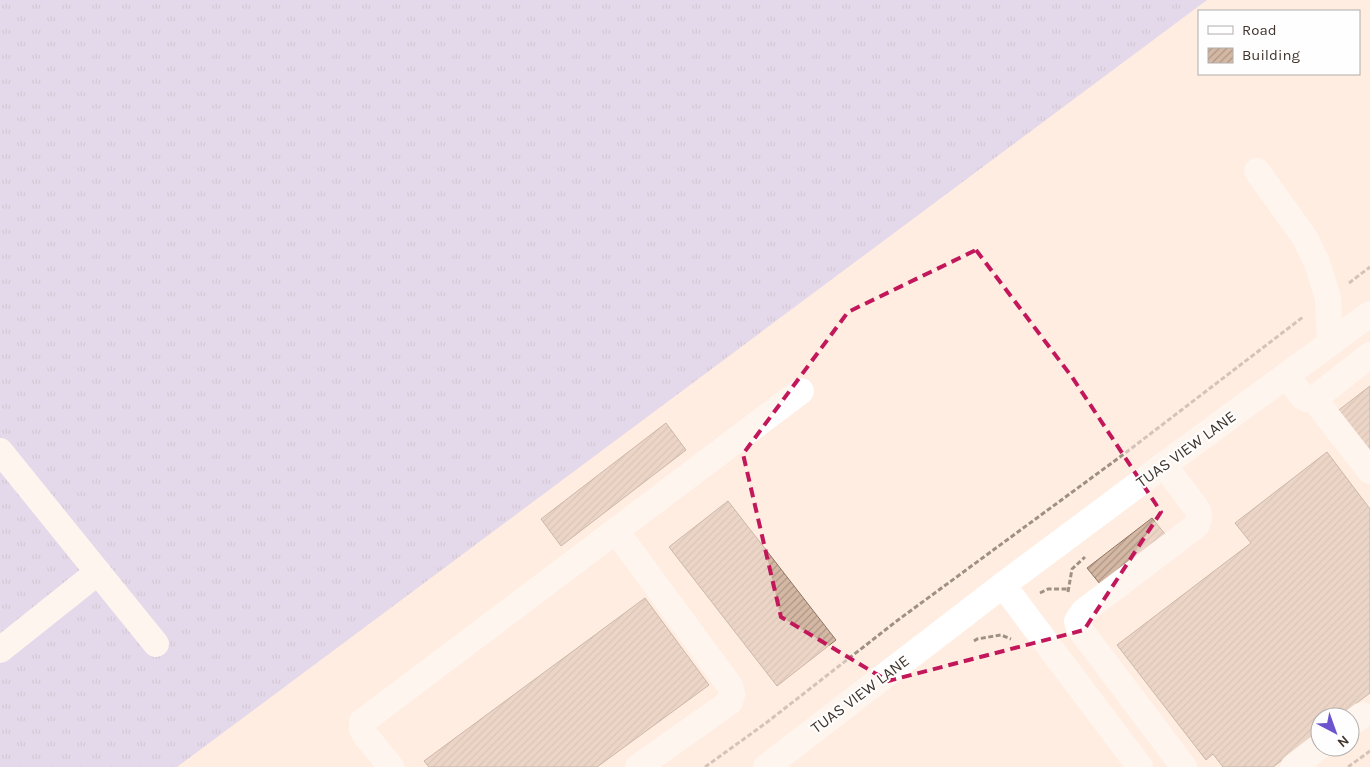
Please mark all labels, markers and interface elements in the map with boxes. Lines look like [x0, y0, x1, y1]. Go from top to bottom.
legend [1198, 10, 1360, 75]
text: Road [1242, 21, 1277, 39]
text: Building [1242, 46, 1300, 64]
street label: TUAS VIEW LANE [1133, 407, 1239, 491]
street label: TUAS VIEW LANE [807, 651, 913, 737]
north arrow [1310, 707, 1360, 757]
text: N [1334, 732, 1353, 751]

